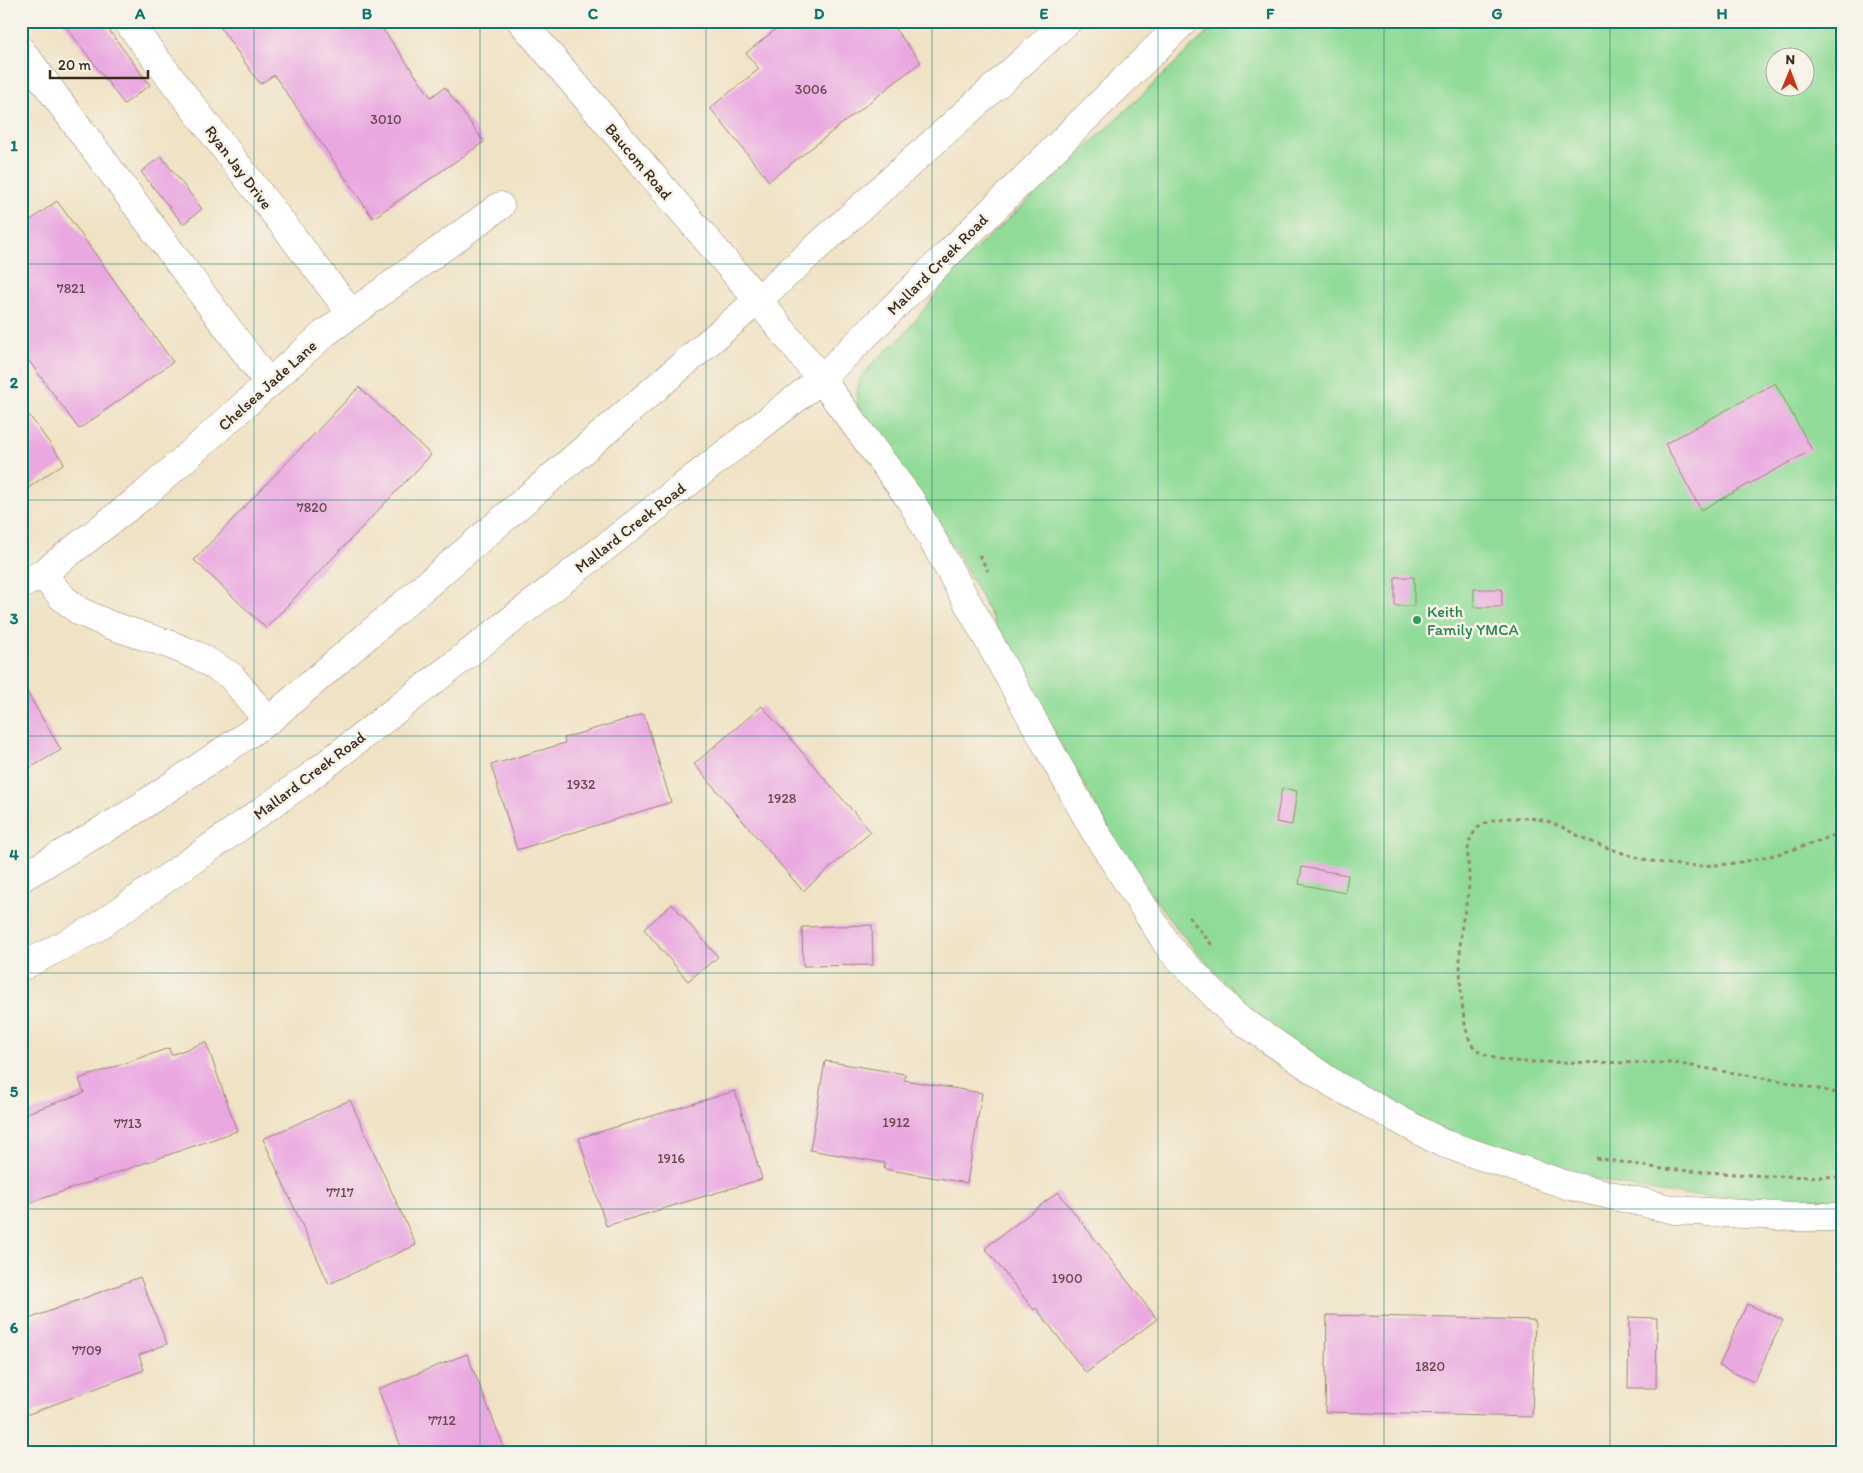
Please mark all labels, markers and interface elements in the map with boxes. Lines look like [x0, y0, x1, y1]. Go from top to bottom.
text: A [134, 4, 146, 23]
text: B [362, 4, 373, 23]
text: C [588, 4, 599, 23]
text: D [814, 4, 825, 23]
text: E [1040, 4, 1049, 23]
text: F [1266, 4, 1275, 23]
text: G [1491, 4, 1503, 23]
text: H [1716, 4, 1728, 23]
scale bar [50, 48, 148, 80]
north arrow [1766, 48, 1816, 98]
text: N [1785, 51, 1795, 68]
text: 20 m [58, 56, 92, 74]
house number: 3006 [795, 81, 827, 98]
house number: 3010 [370, 111, 402, 128]
street label: Baucom Road [601, 119, 676, 204]
street label: Ryan Jay Drive [201, 122, 276, 213]
text: 1 [10, 136, 18, 155]
street label: Mallard Creek Road [883, 210, 992, 319]
house number: 7821 [57, 280, 86, 297]
street label: Chelsea Jade Lane [214, 336, 321, 435]
text: 2 [10, 373, 19, 392]
street label: Mallard Creek Road [571, 478, 690, 577]
house number: 7820 [297, 499, 327, 516]
place label: Keith Family YMCA [1427, 602, 1519, 639]
text: 3 [10, 609, 19, 628]
marker: Keith Family YMCA [1411, 614, 1423, 626]
street label: Mallard Creek Road [250, 727, 369, 824]
house number: 1932 [567, 776, 596, 793]
house number: 1928 [768, 790, 797, 807]
text: 4 [9, 845, 19, 864]
text: 5 [10, 1082, 19, 1101]
house number: 1912 [882, 1114, 910, 1131]
house number: 7713 [114, 1115, 142, 1132]
house number: 1916 [657, 1150, 685, 1167]
house number: 7717 [326, 1184, 354, 1201]
house number: 1900 [1051, 1270, 1083, 1287]
text: 6 [10, 1318, 19, 1337]
house number: 7709 [72, 1342, 102, 1359]
house number: 1820 [1415, 1358, 1445, 1375]
house number: 7712 [428, 1412, 457, 1429]

